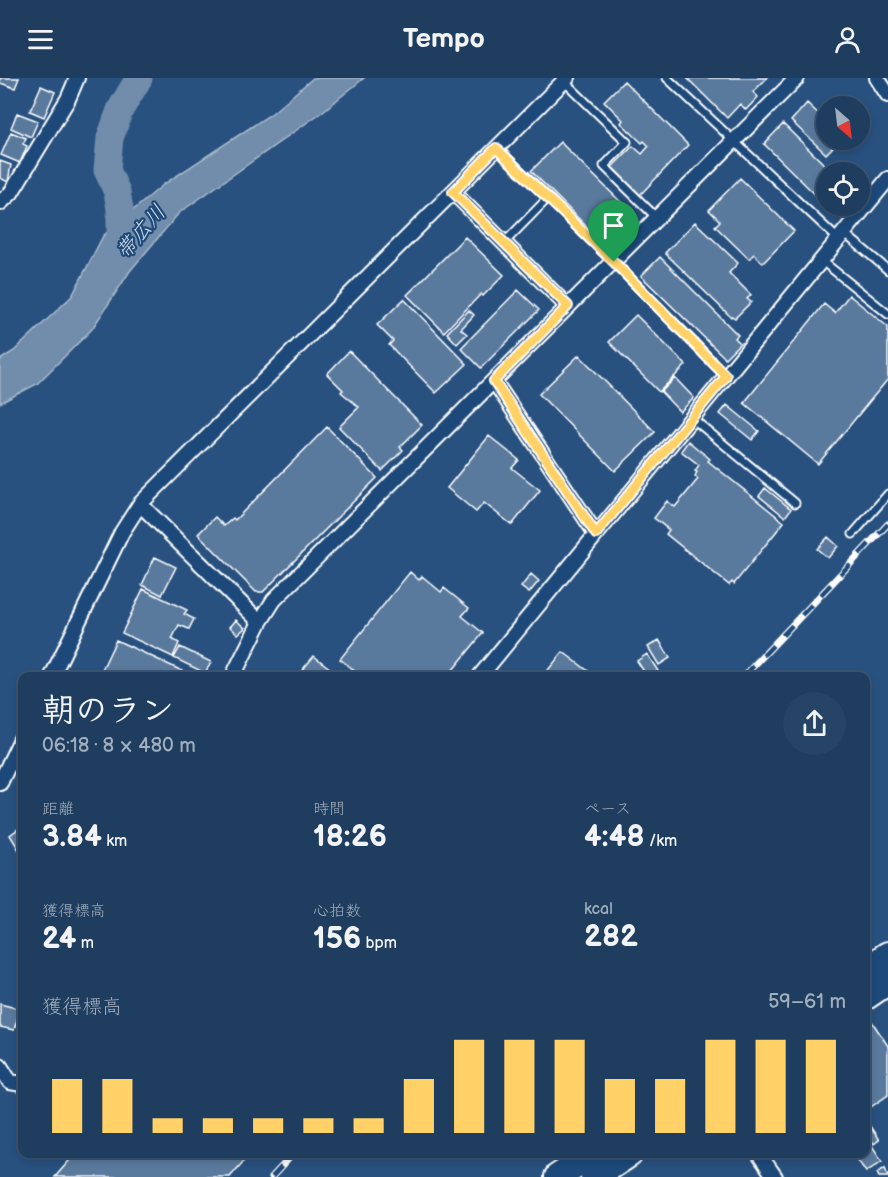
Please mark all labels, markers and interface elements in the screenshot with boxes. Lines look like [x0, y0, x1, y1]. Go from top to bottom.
icon: menu [24, 23, 57, 56]
text: Tempo [403, 23, 485, 55]
icon: person [831, 23, 864, 56]
north arrow [816, 96, 870, 150]
map controls [816, 96, 870, 216]
button: locate [816, 162, 870, 216]
water label: 帯広川 [111, 200, 171, 264]
pin [588, 200, 639, 262]
icon: arrive [597, 209, 630, 242]
text: 朝のラン [42, 691, 174, 731]
button: share [783, 692, 846, 755]
text: 06:18 · 8 × 480 m [42, 734, 196, 758]
text: 距離 [42, 800, 74, 819]
text: 時間 [313, 800, 345, 819]
text: ペース [584, 800, 631, 819]
text: 3.84 [42, 819, 102, 855]
text: 18:26 [313, 819, 387, 855]
text: 4:48 [584, 819, 645, 855]
text: km [102, 832, 127, 851]
text: /km [645, 832, 677, 851]
text: kcal [584, 900, 613, 919]
text: 獲得標高 [42, 902, 106, 921]
text: 心拍数 [313, 902, 361, 921]
text: 282 [584, 919, 638, 955]
text: 24 [42, 921, 76, 957]
text: 156 [313, 921, 361, 957]
text: m [76, 934, 94, 953]
text: bpm [361, 934, 397, 953]
text: 59–61 m [768, 990, 846, 1014]
text: 獲得標高 [42, 995, 122, 1019]

